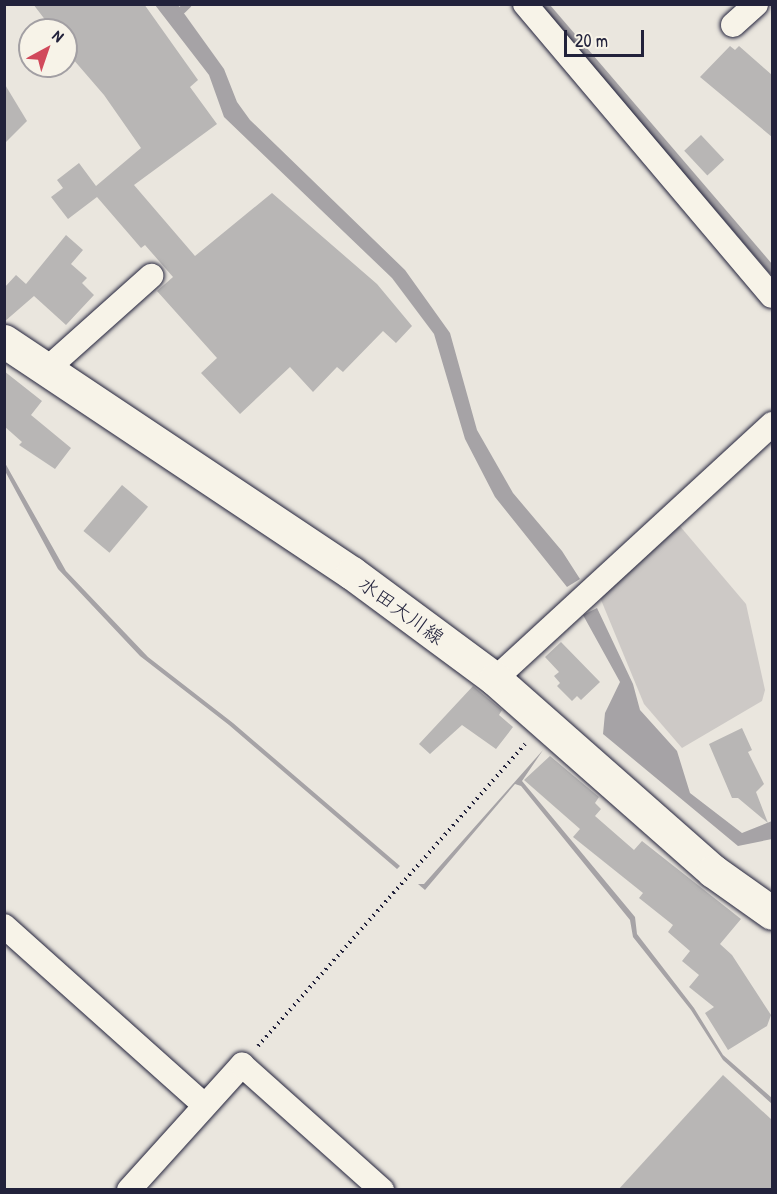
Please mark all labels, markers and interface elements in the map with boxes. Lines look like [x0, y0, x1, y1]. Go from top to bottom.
north arrow [18, 18, 78, 78]
scale bar [567, 18, 646, 56]
text: N [48, 25, 69, 47]
text: 20 m [575, 28, 608, 53]
street label: 水田大川線 [354, 571, 450, 649]

